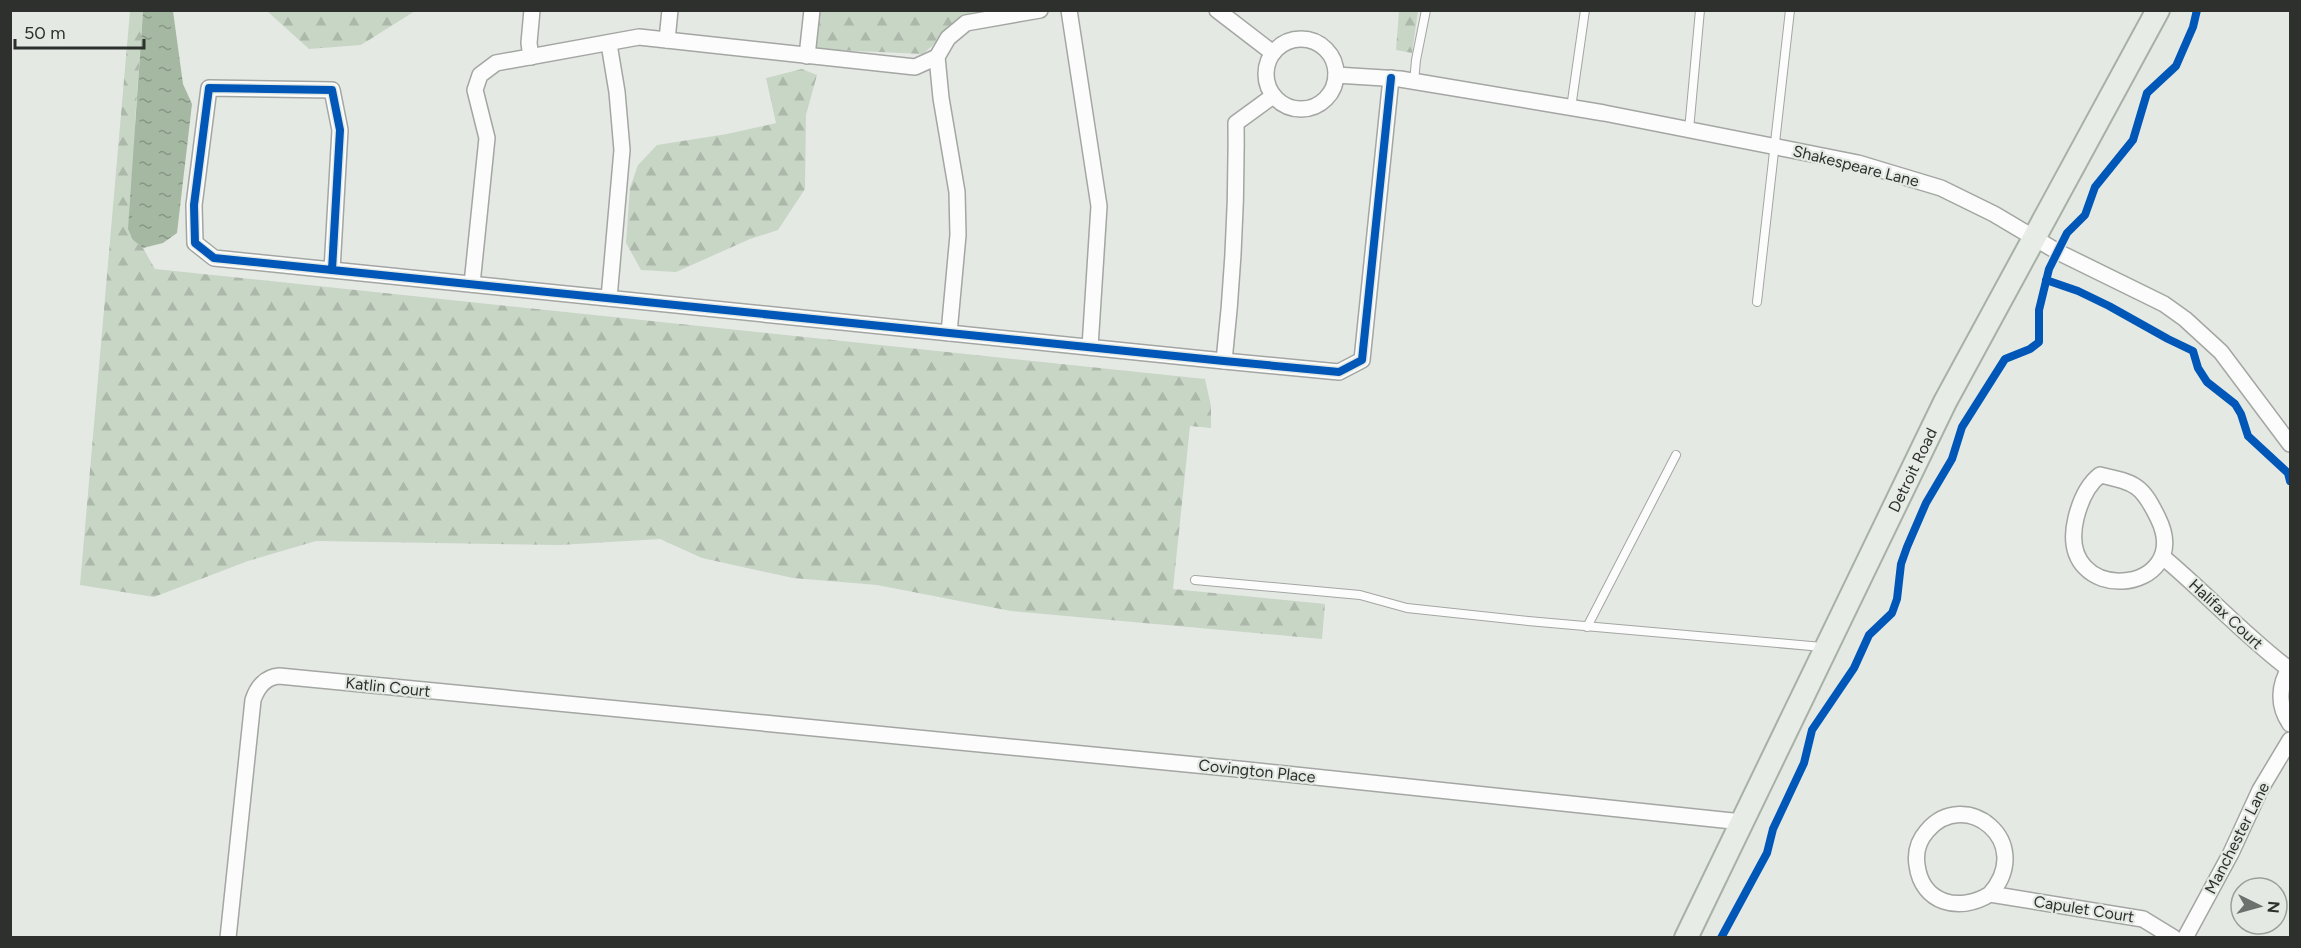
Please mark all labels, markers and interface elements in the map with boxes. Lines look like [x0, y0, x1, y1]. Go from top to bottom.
scale bar [15, 12, 144, 50]
text: 50 m [24, 22, 66, 44]
street label: Shakespeare Lane [1791, 141, 1921, 191]
street label: Detroit Road [1884, 425, 1941, 515]
street label: Halifax Court [2185, 575, 2267, 653]
street label: Katlin Court [345, 673, 431, 701]
street label: Covington Place [1198, 755, 1317, 787]
street label: Manchester Lane [2201, 779, 2273, 897]
north arrow [2229, 876, 2289, 936]
street label: Capulet Court [2032, 892, 2136, 926]
text: N [2263, 900, 2283, 914]

